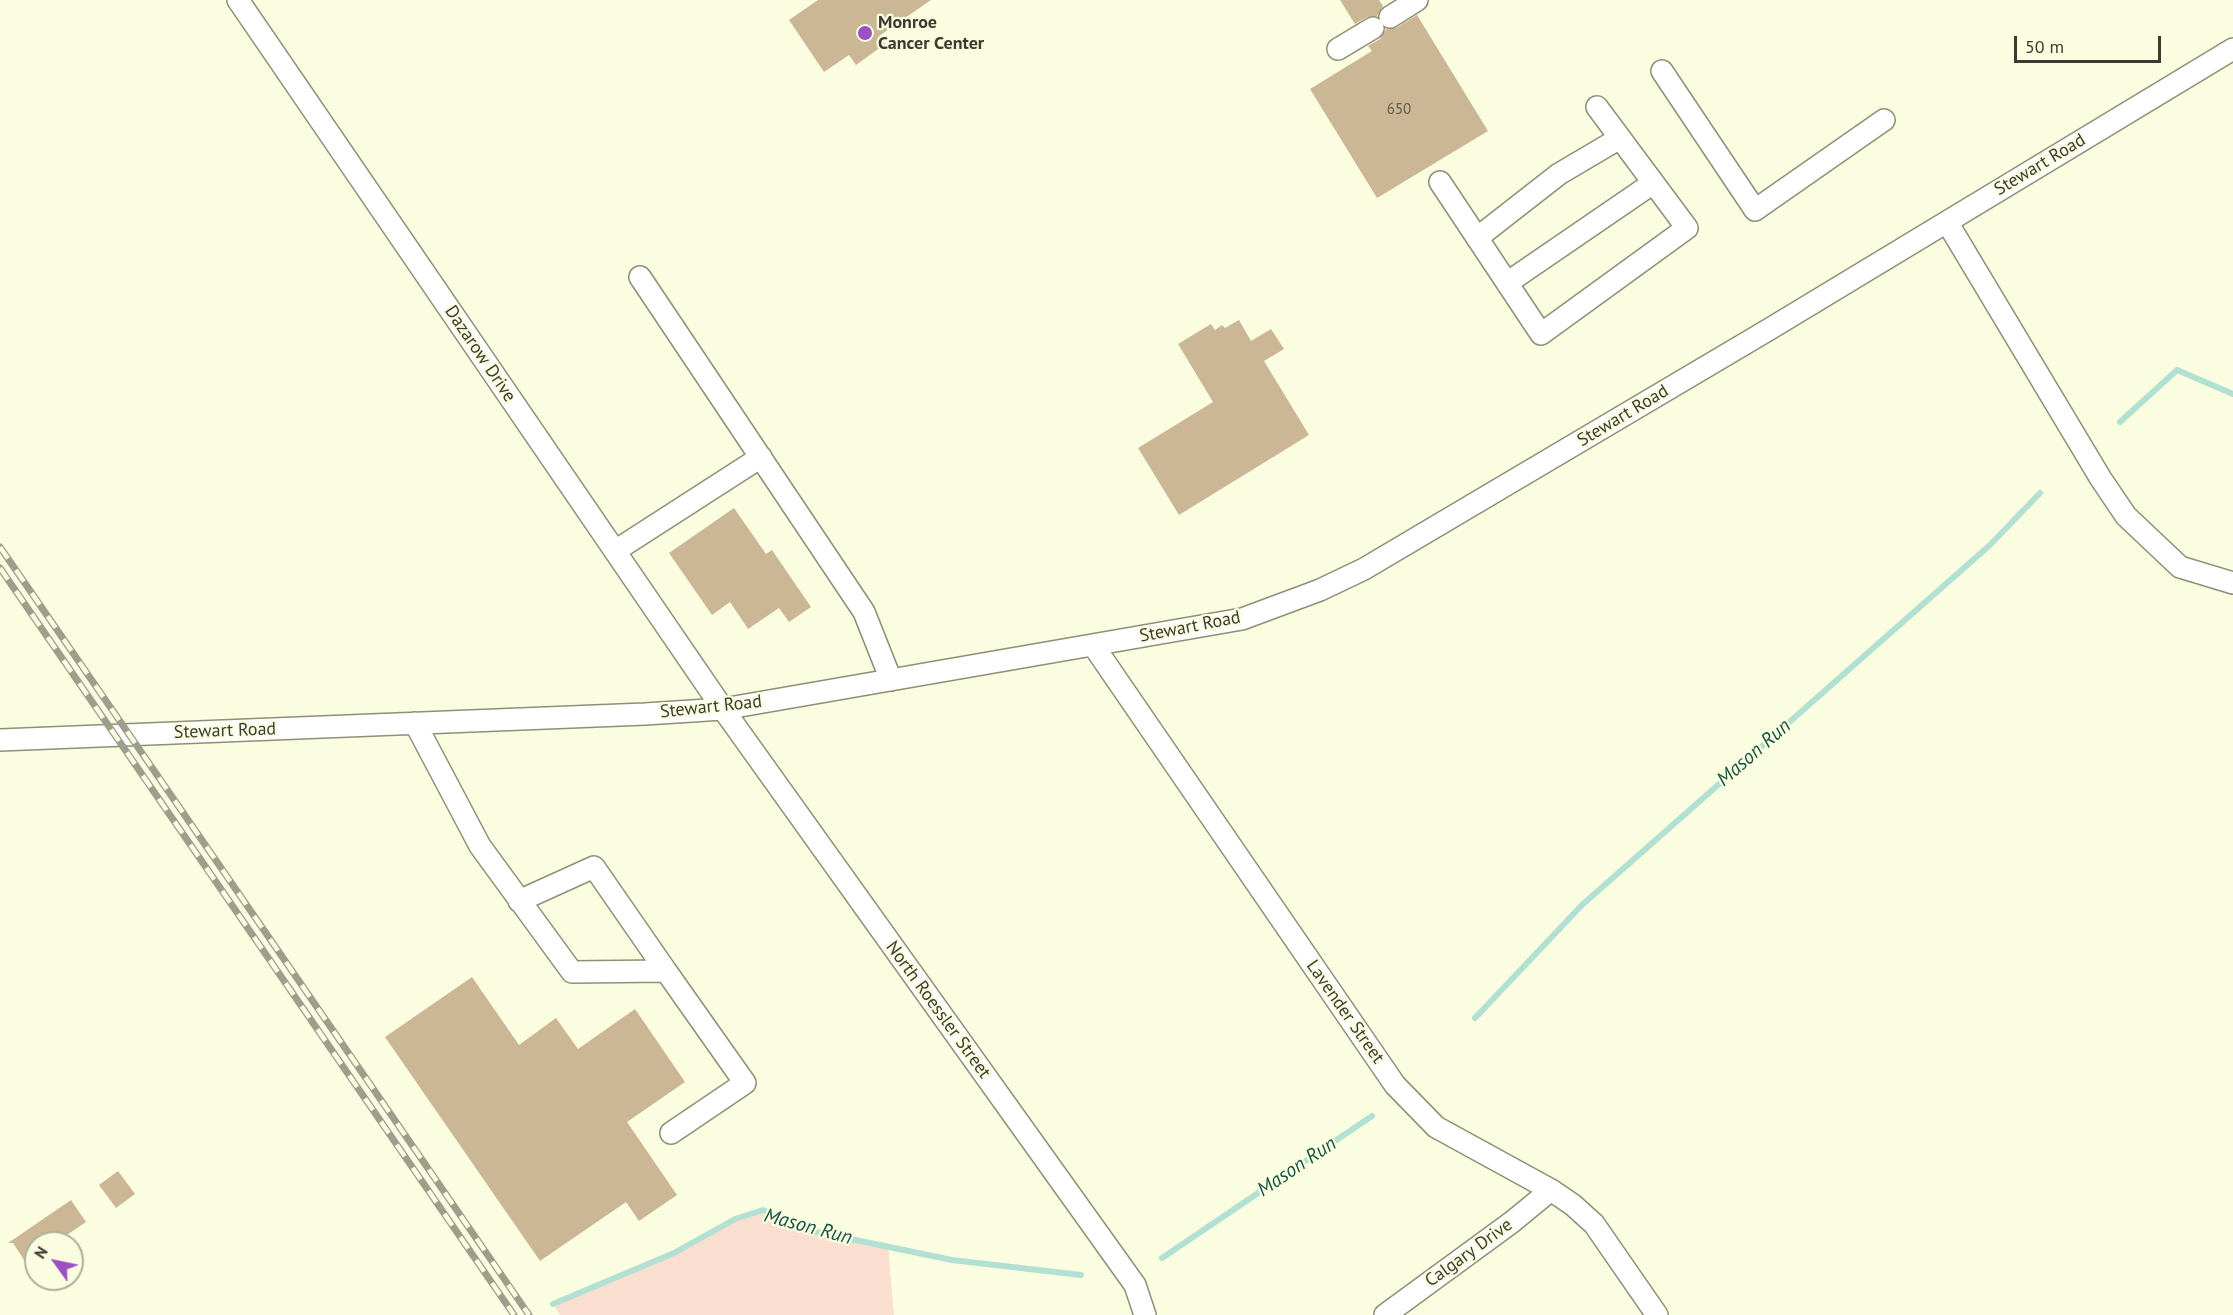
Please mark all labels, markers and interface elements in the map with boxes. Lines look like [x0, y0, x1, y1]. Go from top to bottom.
place label: Monroe Cancer Center [878, 12, 984, 54]
marker: Monroe Cancer Center [856, 24, 874, 42]
scale bar [2017, 24, 2164, 62]
text: 50 m [2025, 35, 2064, 58]
house number: 650 [1387, 101, 1411, 119]
street label: Stewart Road [1991, 129, 2089, 201]
street label: Dazarow Drive [440, 302, 520, 406]
street label: Stewart Road [1574, 380, 1672, 452]
street label: Stewart Road [1138, 607, 1242, 647]
street label: Stewart Road [659, 691, 763, 723]
water label: Mason Run [1712, 714, 1796, 792]
street label: Stewart Road [174, 718, 276, 744]
street label: North Roessler Street [881, 937, 995, 1083]
street label: Lavender Street [1301, 956, 1389, 1068]
water label: Mason Run [1253, 1132, 1341, 1202]
water label: Mason Run [761, 1204, 855, 1250]
street label: Calgary Drive [1421, 1214, 1517, 1292]
north arrow [24, 1231, 84, 1291]
text: N [29, 1242, 52, 1262]

